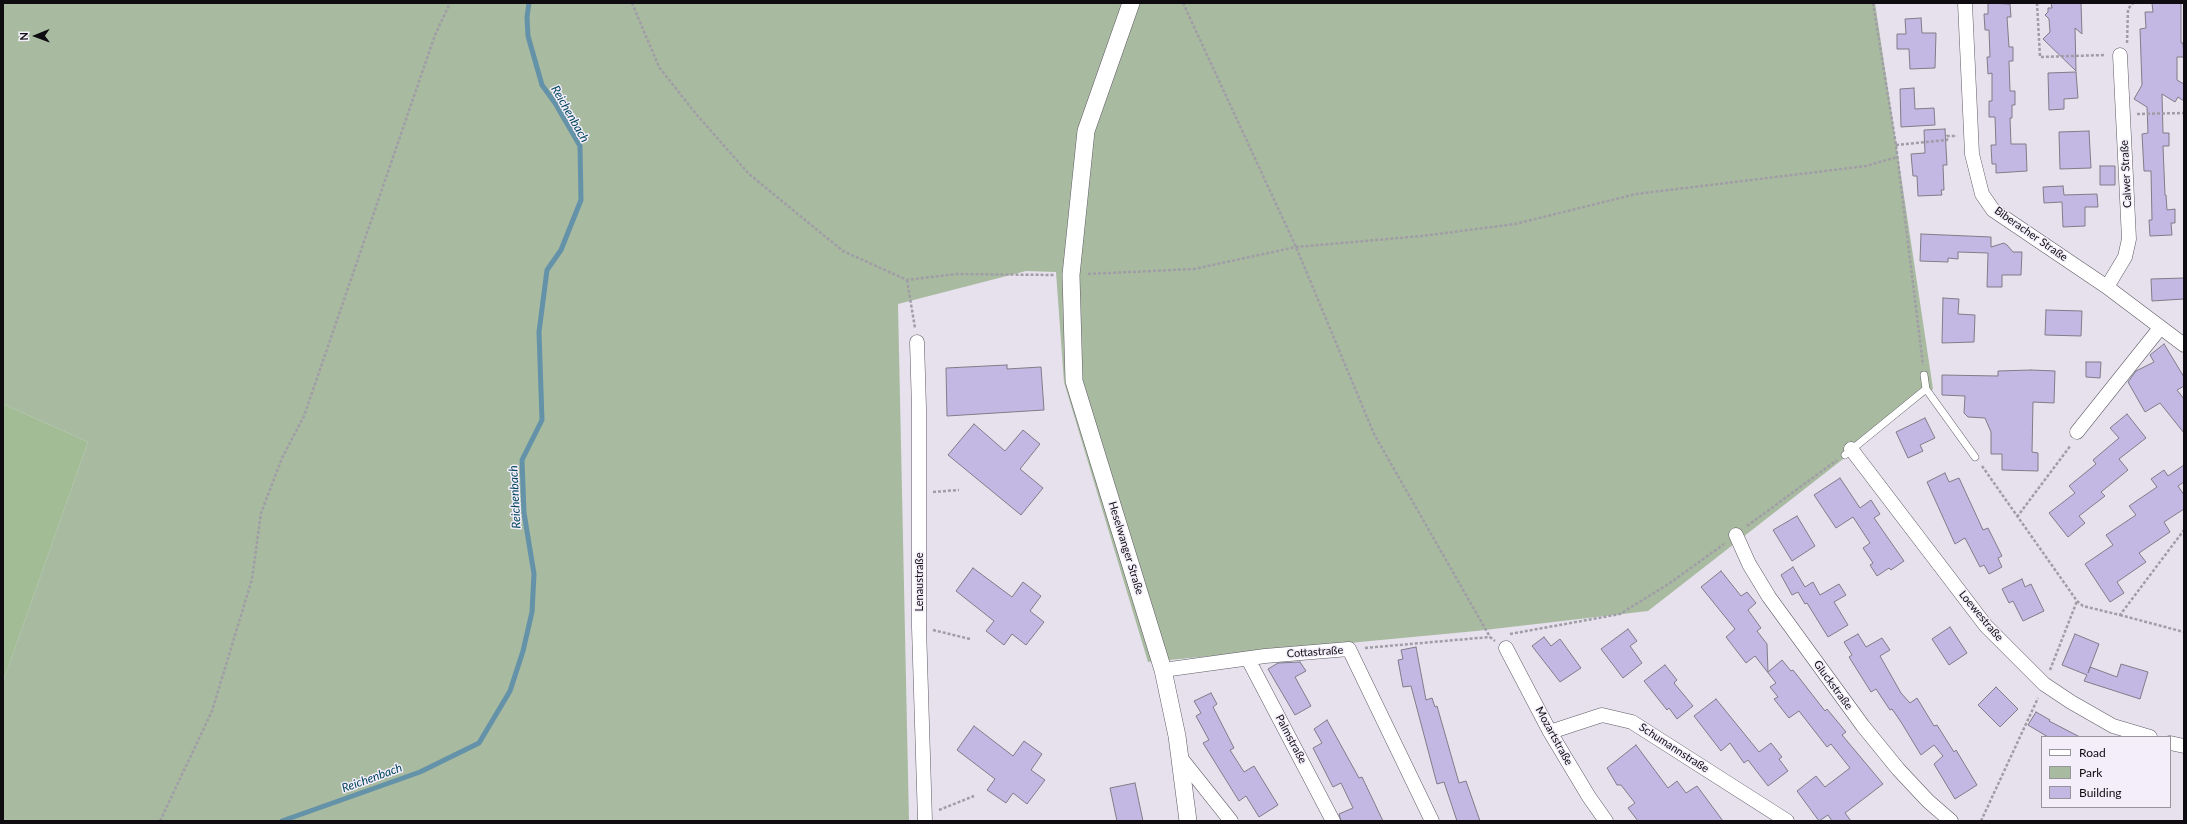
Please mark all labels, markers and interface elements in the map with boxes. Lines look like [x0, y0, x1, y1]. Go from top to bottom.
north arrow [16, 16, 56, 56]
text: N [17, 32, 30, 41]
water label: Reichenbach [548, 83, 592, 145]
street label: Calwer Straße [2118, 140, 2134, 208]
street label: Biberacher Straße [1992, 204, 2070, 264]
water label: Reichenbach [506, 465, 524, 529]
street label: Heselwanger Straße [1106, 500, 1146, 596]
street label: Lenaustraße [912, 552, 926, 612]
street label: Loewestraße [1956, 588, 2006, 644]
street label: Cottastraße [1286, 643, 1344, 661]
street label: Gluckstraße [1811, 658, 1855, 712]
street label: Mozartstraße [1533, 704, 1575, 768]
street label: Palmstraße [1273, 712, 1309, 766]
street label: Schumannstraße [1637, 721, 1711, 775]
legend [2041, 736, 2171, 808]
text: Road [2079, 745, 2106, 760]
water label: Reichenbach [340, 760, 404, 796]
text: Park [2079, 765, 2102, 780]
text: Building [2079, 785, 2122, 800]

